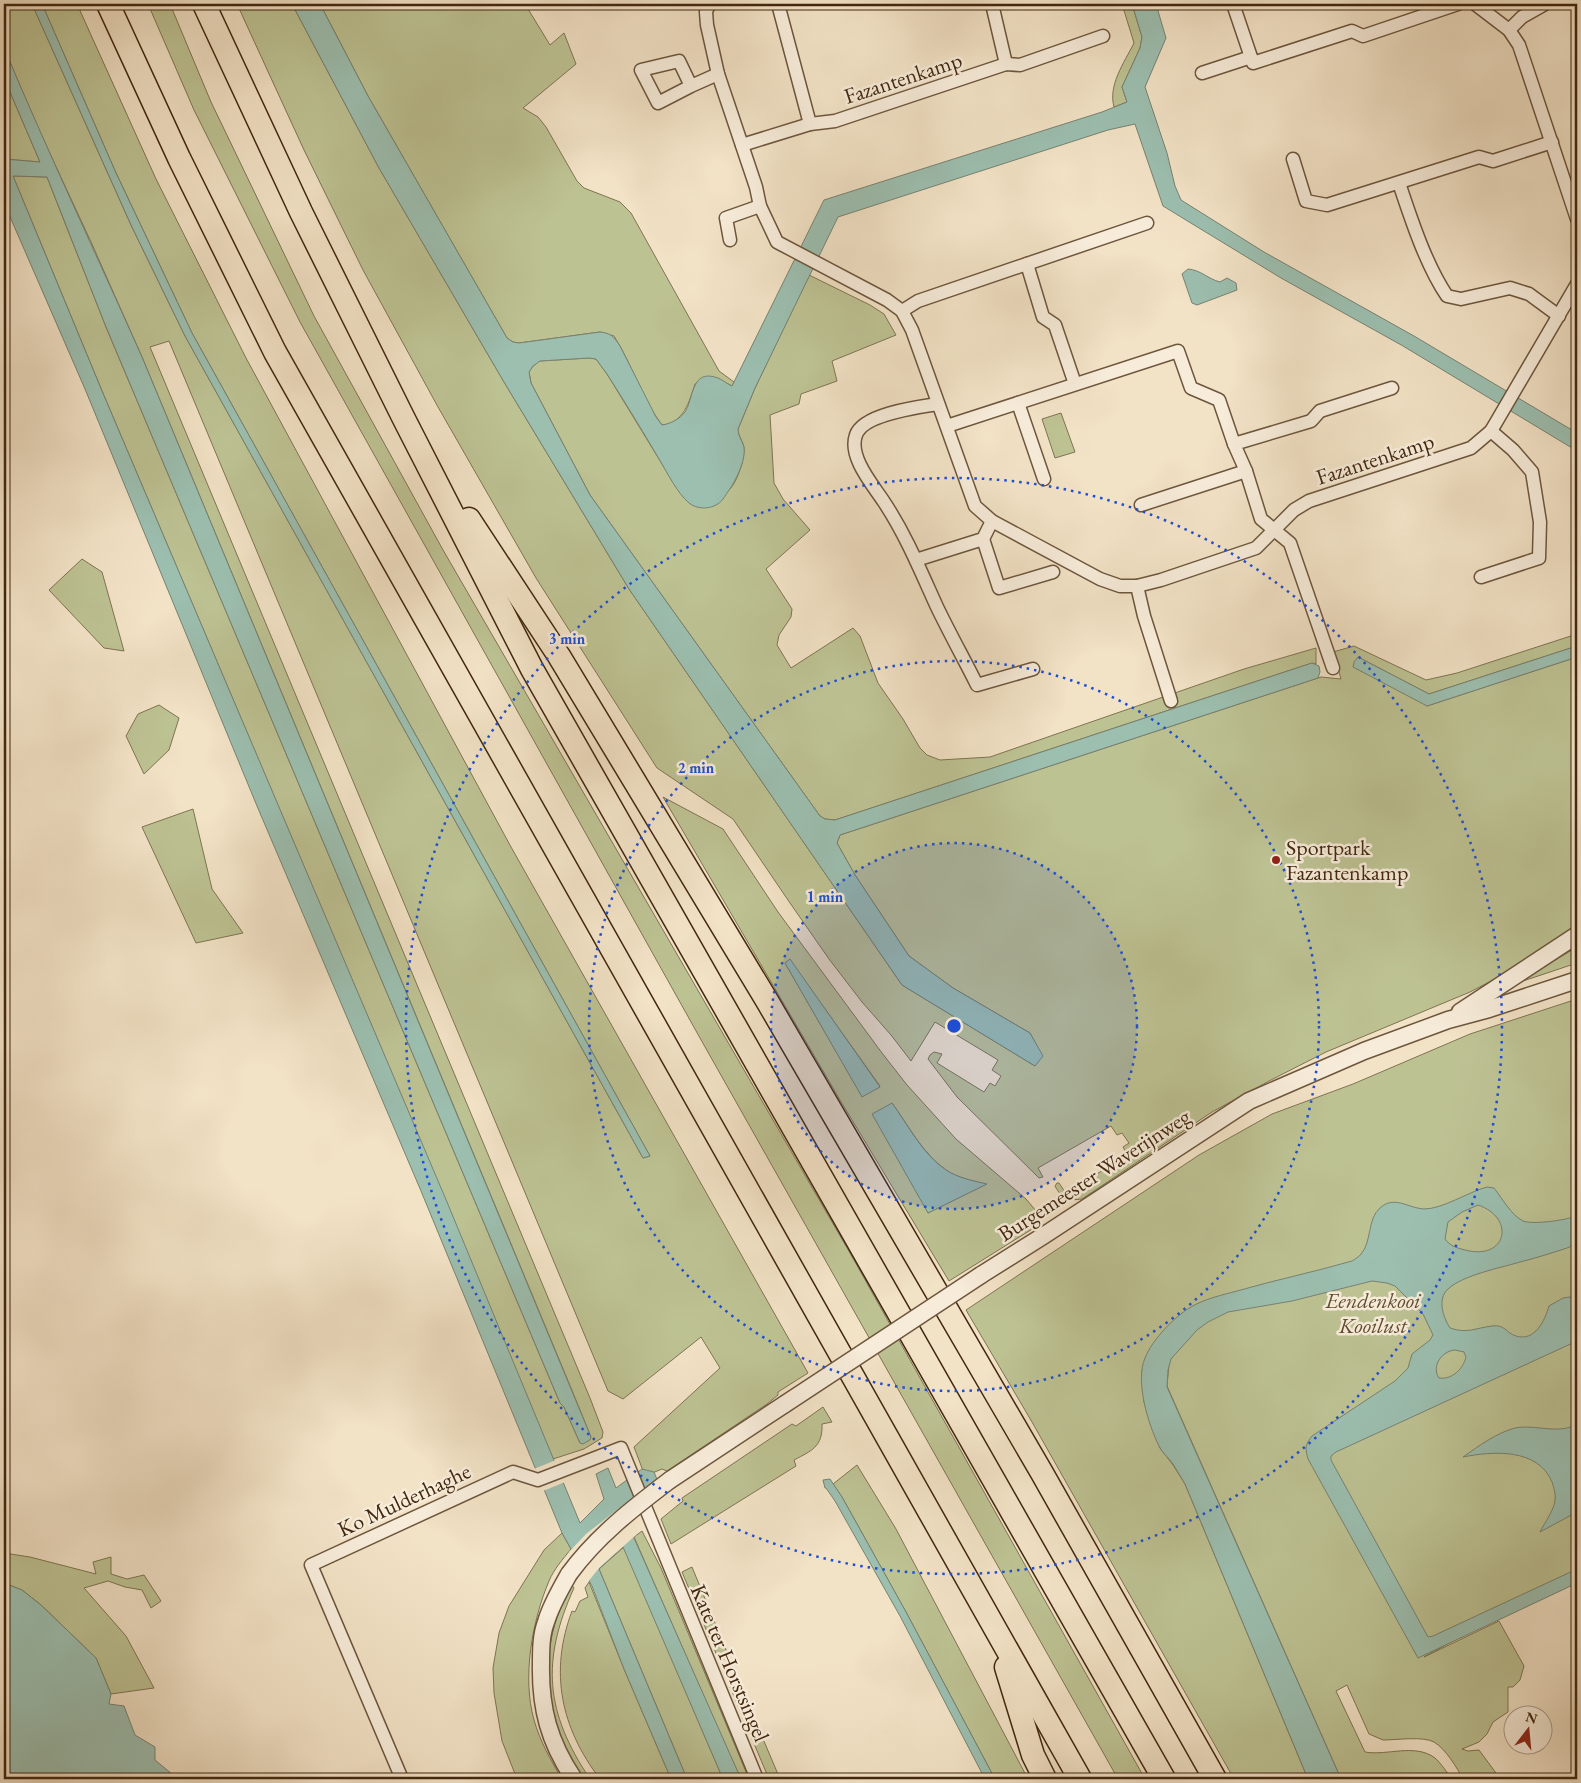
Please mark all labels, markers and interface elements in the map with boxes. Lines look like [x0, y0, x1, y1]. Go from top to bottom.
street label: Fazantenkamp [840, 45, 966, 111]
street label: Fazantenkamp [1312, 426, 1438, 492]
text: 3 min [549, 629, 586, 648]
text: 2 min [678, 758, 715, 777]
place label: Sportpark Fazantenkamp [1286, 833, 1408, 887]
marker: Sportpark Fazantenkamp [1270, 854, 1282, 866]
text: 1 min [807, 887, 844, 906]
centre of rings [945, 1017, 963, 1035]
street label: Burgemeester Waverijnweg [992, 1102, 1196, 1248]
park label: Eendenkooi Kooilust [1325, 1286, 1422, 1340]
street label: Ko Mulderhaghe [333, 1456, 476, 1543]
street label: Kate ter Horstsingel [684, 1580, 776, 1746]
north arrow [1504, 1706, 1554, 1756]
text: N [1524, 1707, 1540, 1728]

